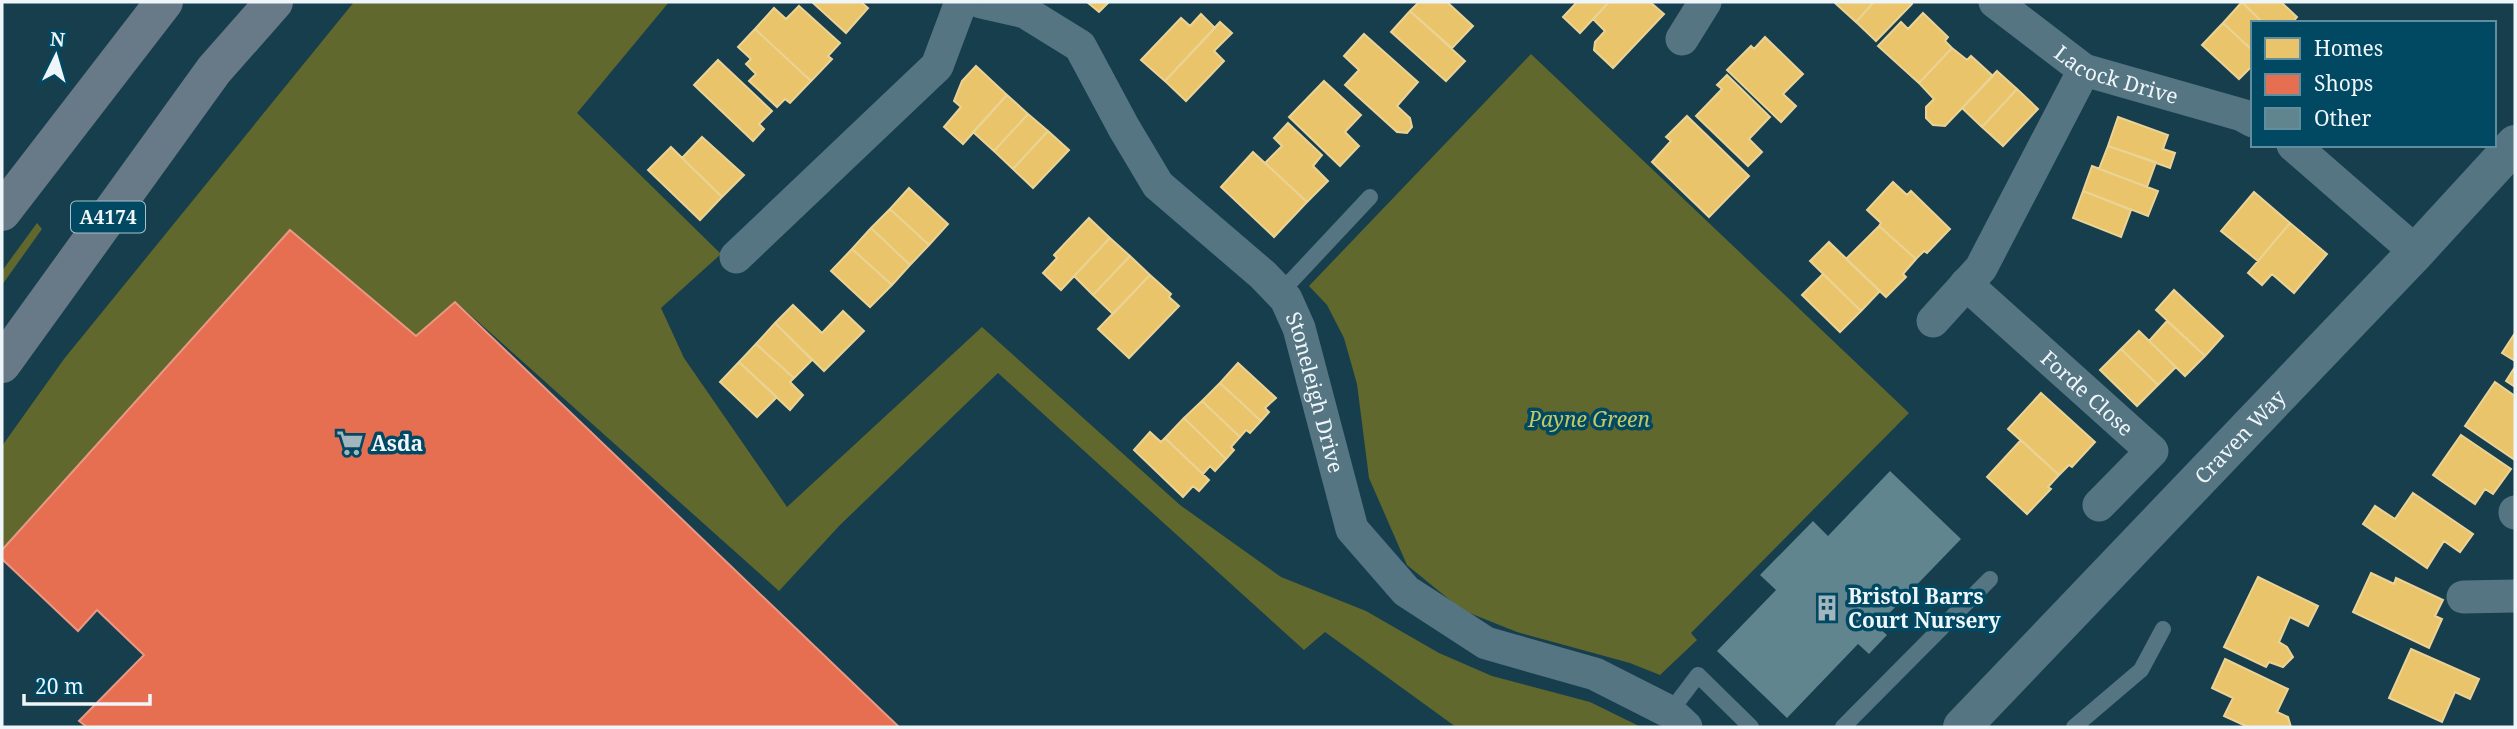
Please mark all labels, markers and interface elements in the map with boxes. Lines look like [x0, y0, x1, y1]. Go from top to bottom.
north arrow [21, 21, 91, 91]
legend [2251, 21, 2496, 147]
text: N [49, 25, 66, 53]
text: Homes [2314, 34, 2383, 62]
street label: Lacock Drive [2049, 39, 2182, 110]
text: Shops [2314, 69, 2373, 97]
text: Other [2314, 104, 2372, 132]
road number: A4174 [71, 202, 145, 232]
street label: Stoneleigh Drive [1280, 307, 1351, 476]
street label: Forde Close [2035, 344, 2140, 442]
street label: Craven Way [2188, 383, 2292, 490]
park label: Payne Green [1527, 405, 1650, 433]
supermarket icon: Asda [335, 428, 365, 458]
place label: Asda [371, 429, 423, 457]
place label: Bristol Barrs Court Nursery [1848, 582, 2002, 634]
building icon: Bristol Barrs Court Nursery [1812, 593, 1842, 623]
scale bar [24, 662, 150, 706]
text: 20 m [35, 672, 84, 700]

